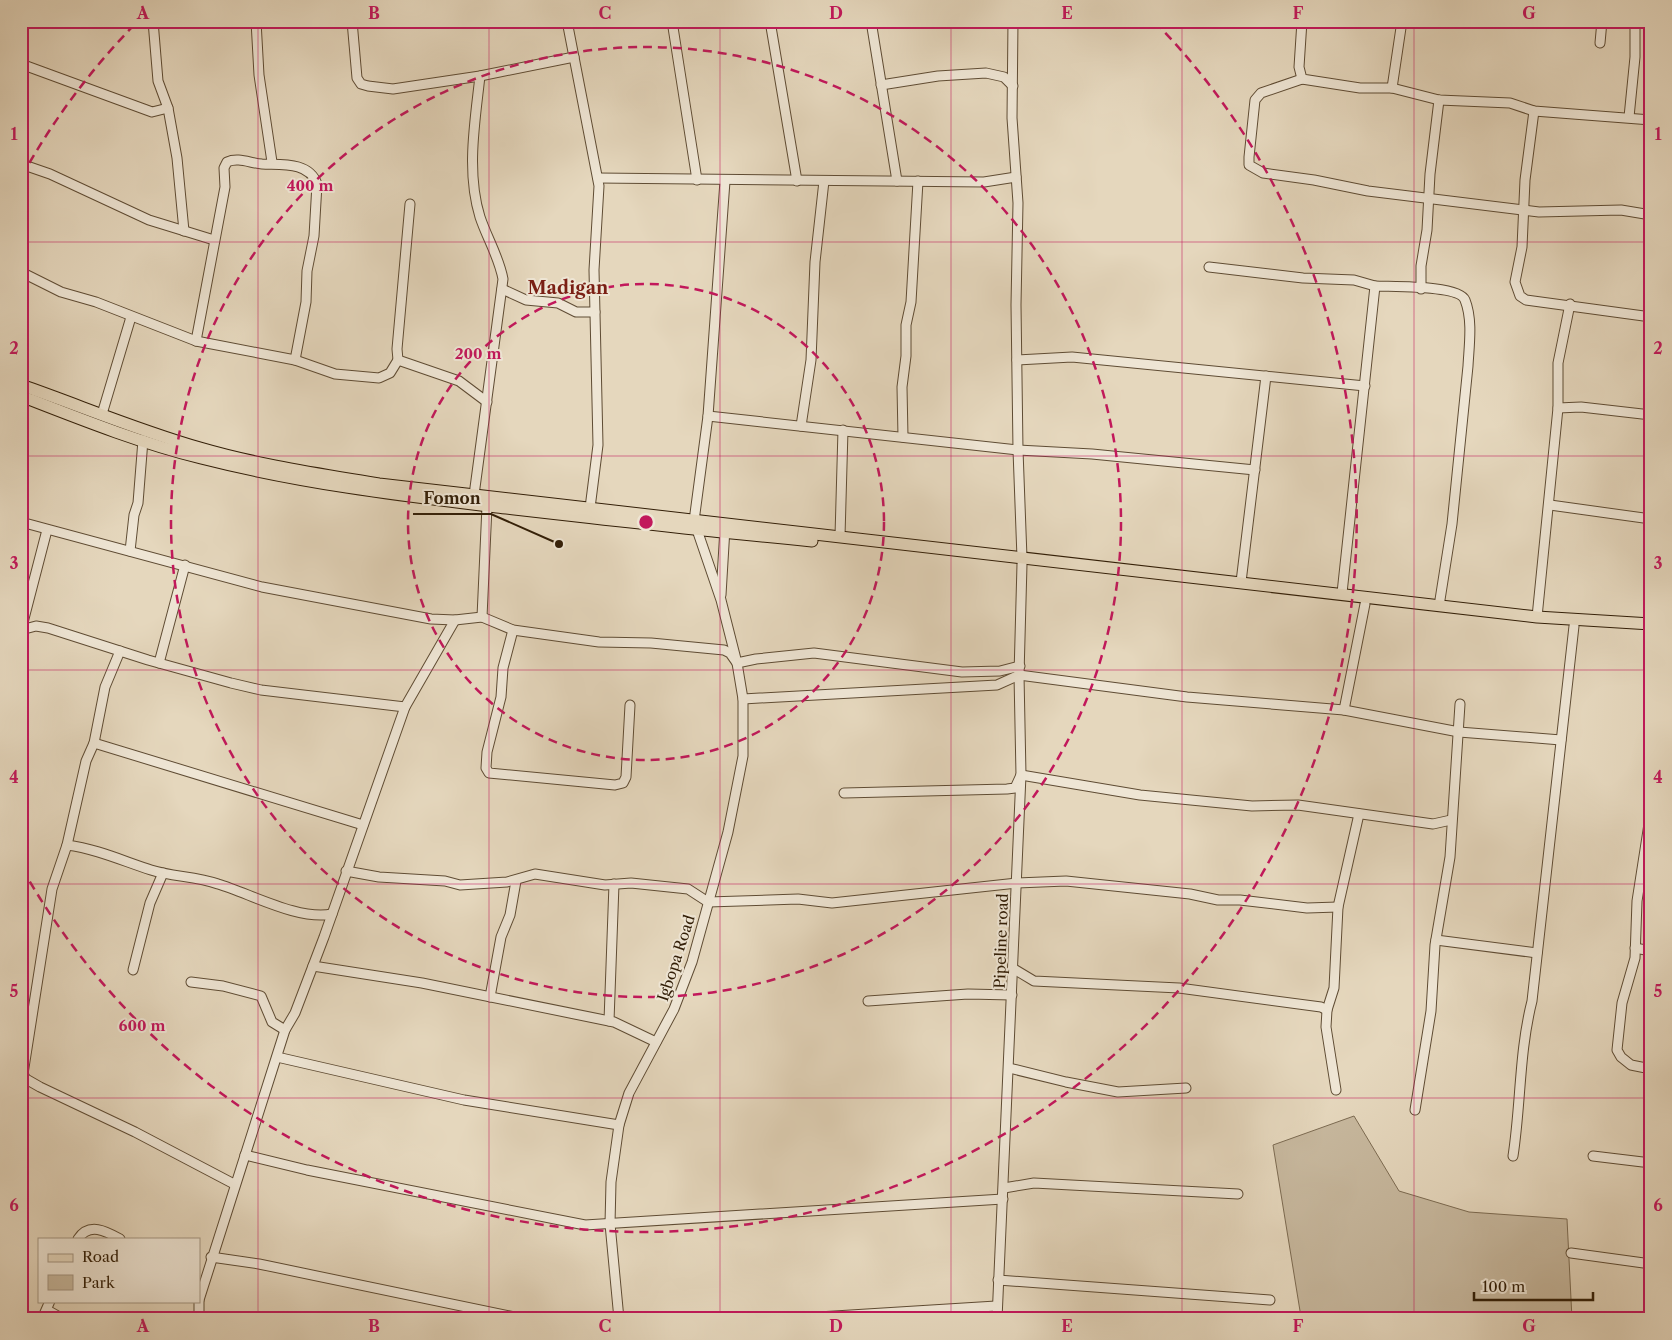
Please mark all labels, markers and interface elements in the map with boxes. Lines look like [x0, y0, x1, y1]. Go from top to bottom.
text: A [136, 3, 150, 23]
text: B [368, 3, 380, 23]
text: C [599, 3, 611, 23]
text: D [829, 3, 843, 23]
text: E [1061, 3, 1073, 23]
text: F [1293, 3, 1304, 23]
text: G [1522, 3, 1536, 23]
text: 1 [10, 124, 18, 144]
text: 1 [1654, 124, 1662, 144]
text: 400 m [287, 176, 333, 195]
district label: Madigan [528, 277, 609, 299]
text: 2 [9, 338, 19, 358]
text: 2 [1653, 338, 1663, 358]
text: 200 m [455, 344, 501, 363]
callout: Fomon [413, 483, 491, 514]
text: Fomon [423, 488, 481, 508]
centre of rings [637, 513, 655, 531]
text: 3 [9, 553, 19, 573]
text: 3 [1653, 553, 1663, 573]
text: 4 [9, 767, 19, 787]
text: 4 [1653, 767, 1663, 787]
street label: Pipeline road [990, 893, 1012, 989]
street label: Igbopa Road [653, 912, 699, 1004]
text: 5 [10, 981, 19, 1001]
text: 5 [1654, 981, 1663, 1001]
text: 600 m [119, 1016, 165, 1035]
text: 6 [9, 1195, 19, 1215]
text: 6 [1653, 1195, 1663, 1215]
legend [38, 1238, 200, 1302]
text: Road [82, 1247, 119, 1266]
scale bar [1474, 1270, 1593, 1302]
text: Park [82, 1273, 116, 1292]
text: 100 m [1482, 1277, 1525, 1296]
text: A [136, 1316, 150, 1336]
text: B [368, 1316, 380, 1336]
text: C [599, 1316, 611, 1336]
text: D [829, 1316, 843, 1336]
text: E [1061, 1316, 1073, 1336]
text: F [1293, 1316, 1304, 1336]
text: G [1522, 1316, 1536, 1336]

